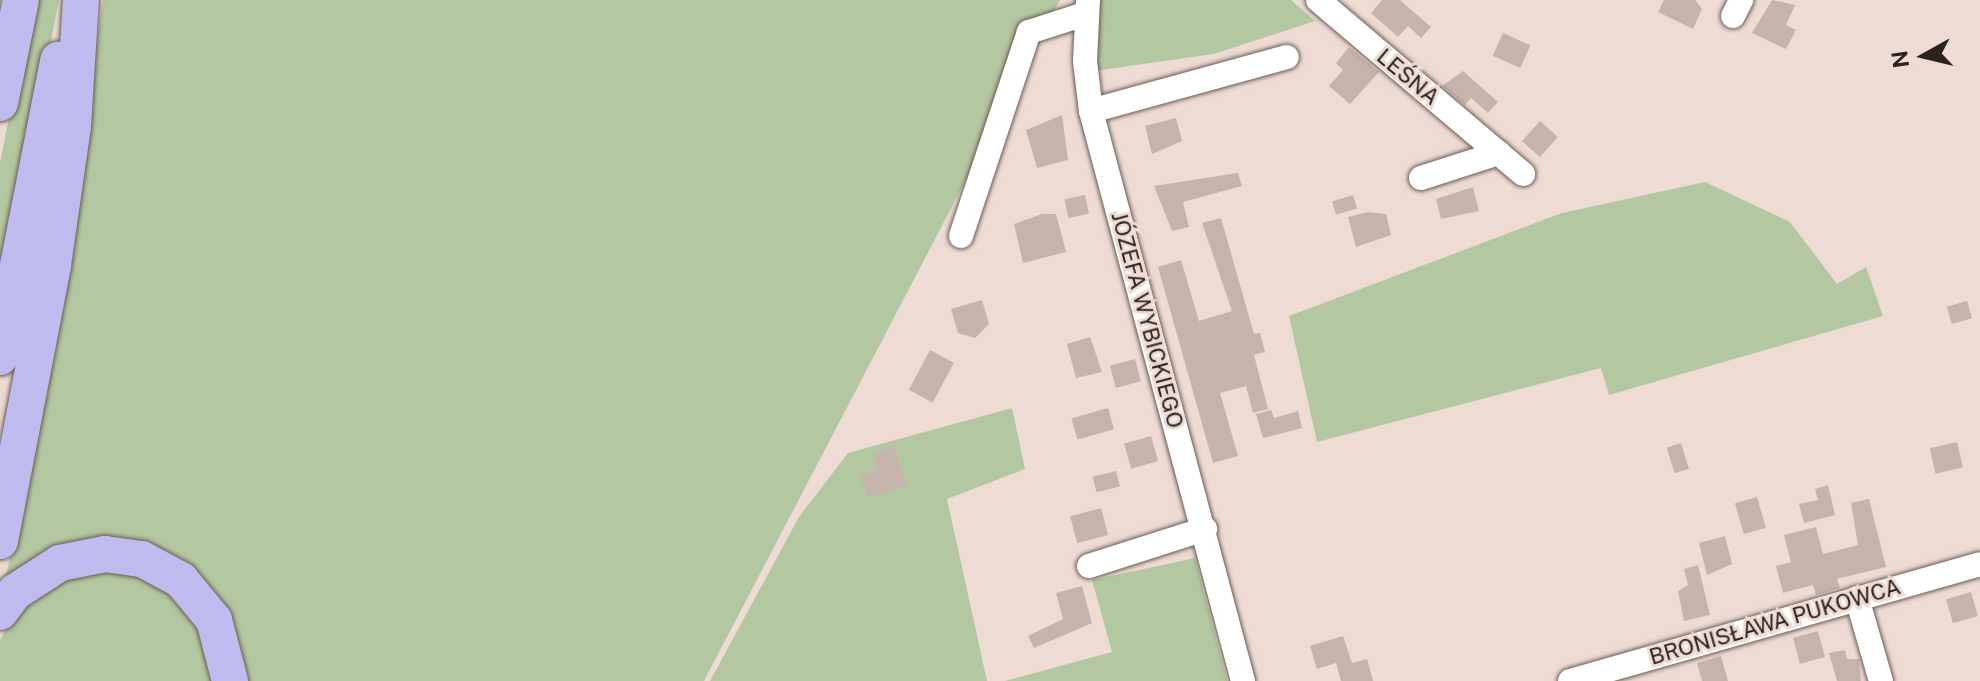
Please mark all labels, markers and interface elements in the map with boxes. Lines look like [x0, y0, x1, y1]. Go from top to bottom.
north arrow [1884, 16, 1964, 96]
street label: LEŚNA [1371, 43, 1445, 111]
text: N [1886, 49, 1914, 70]
street label: JÓZEFA WYBICKIEGO [1105, 209, 1189, 431]
street label: BRONISŁAWA PUKOWCA [1646, 573, 1904, 671]

